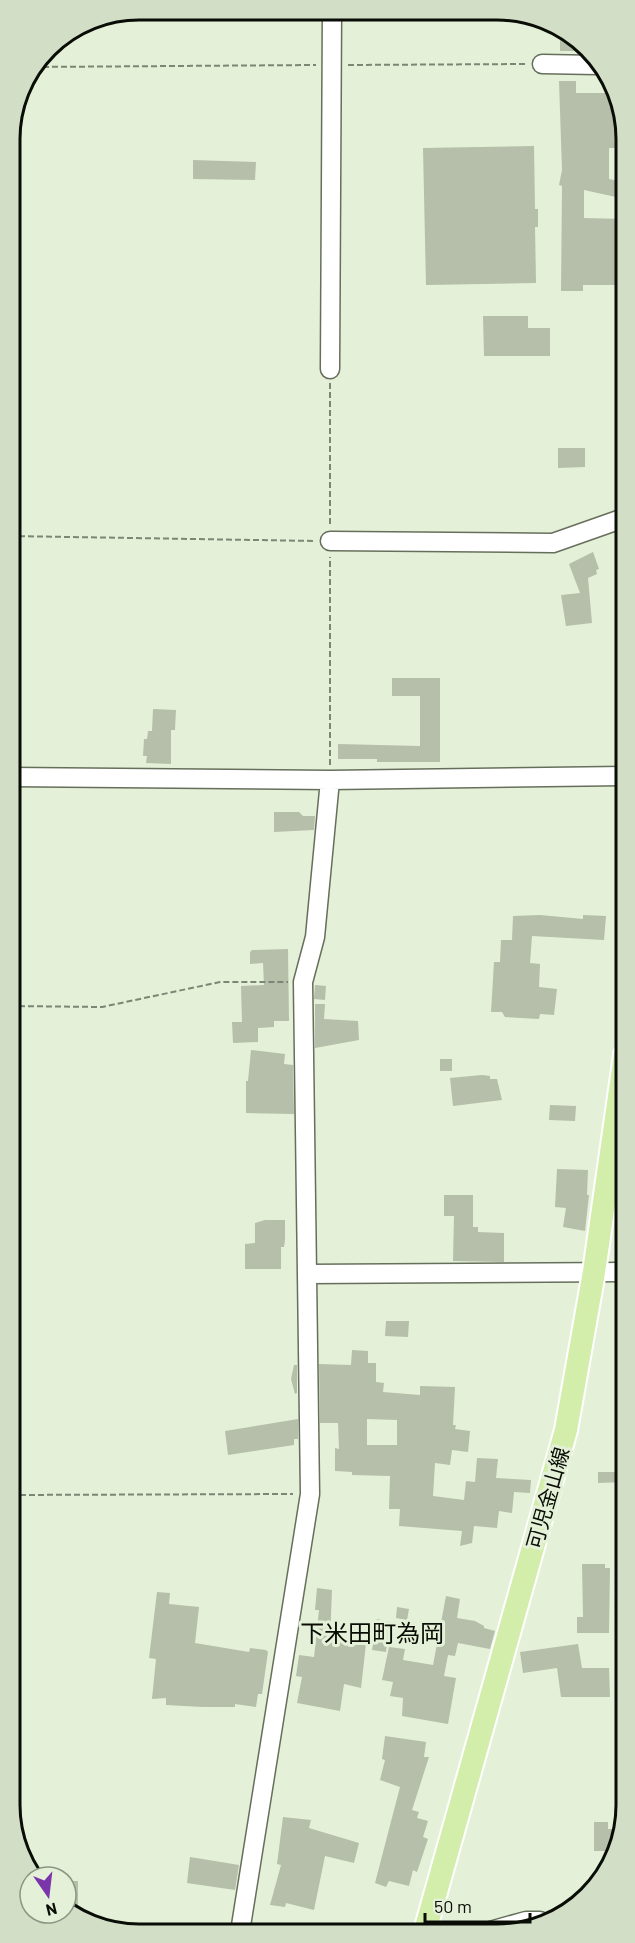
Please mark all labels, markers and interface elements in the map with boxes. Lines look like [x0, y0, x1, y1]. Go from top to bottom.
street label: 可児金山線 [521, 1444, 573, 1552]
district label: 下米田町為岡 [300, 1618, 444, 1647]
north arrow [18, 1865, 78, 1925]
scale bar [425, 1886, 530, 1924]
text: 50 m [434, 1895, 472, 1917]
text: N [44, 1900, 59, 1921]

